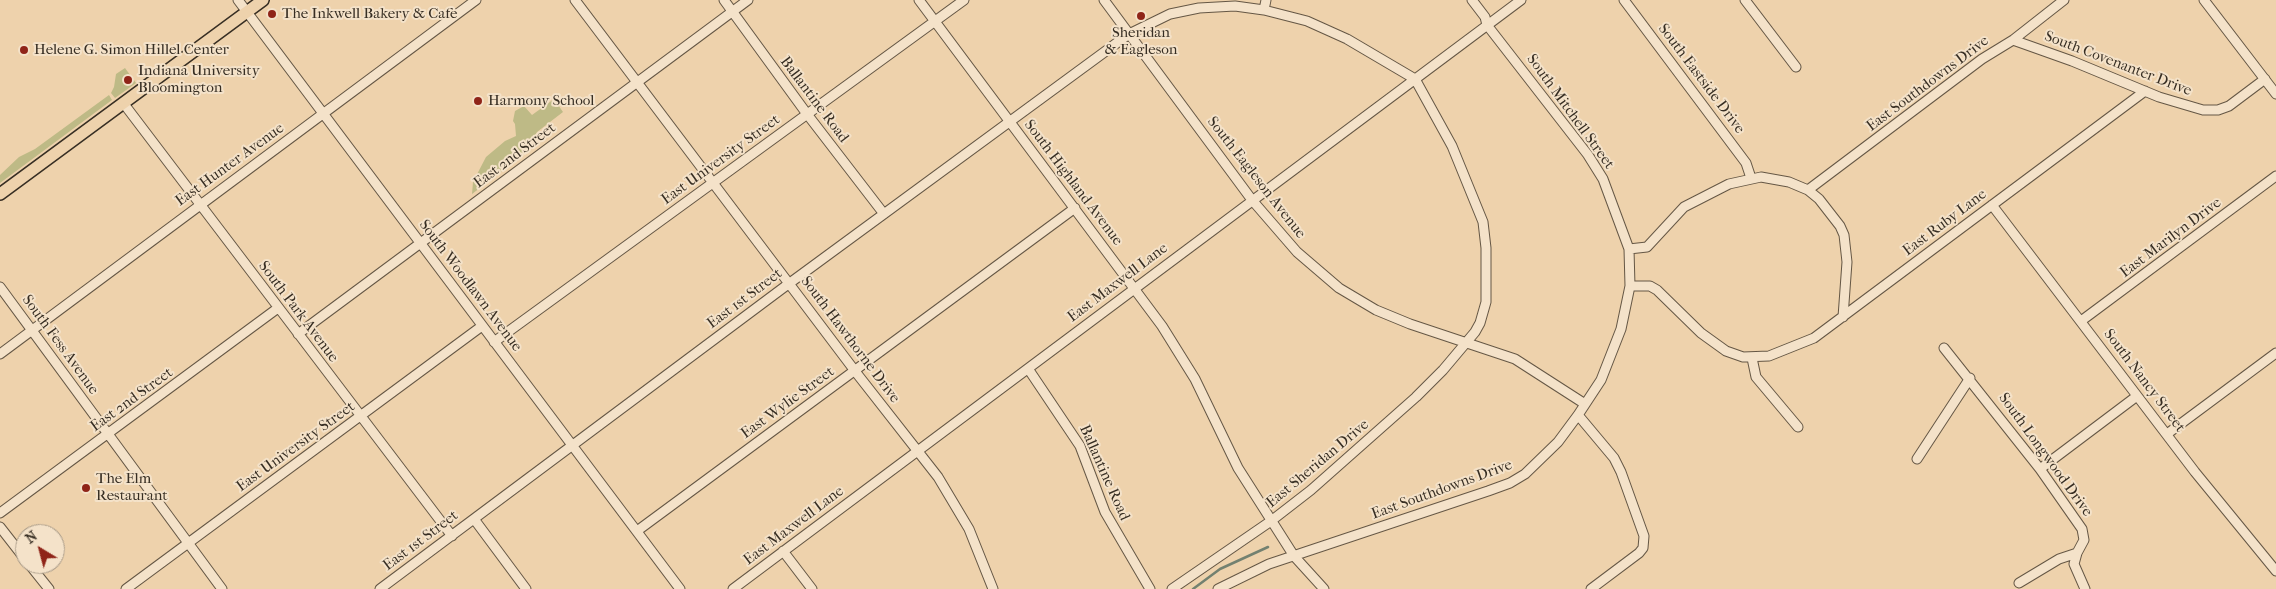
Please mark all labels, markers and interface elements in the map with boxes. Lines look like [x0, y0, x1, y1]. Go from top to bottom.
place label: The Inkwell Bakery & Cafe [282, 5, 457, 23]
marker: The Inkwell Bakery & Cafe [266, 8, 278, 20]
marker: Sheridan & Eagleson [1135, 10, 1147, 22]
street label: South Eastside Drive [1654, 20, 1748, 138]
place label: Sheridan & Eagleson [1105, 24, 1177, 59]
street label: South Covenanter Drive [2042, 28, 2194, 100]
street label: East Southdowns Drive [1863, 32, 1993, 136]
place label: Helene G. Simon Hillel Center [34, 41, 229, 59]
marker: Helene G. Simon Hillel Center [18, 44, 30, 56]
street label: South Mitchell Street [1522, 51, 1618, 173]
street label: Ballantine Road [776, 53, 852, 147]
place label: Indiana University Bloomington [138, 62, 260, 97]
marker: Indiana University Bloomington [122, 74, 134, 86]
place label: Harmony School [488, 92, 594, 110]
marker: Harmony School [472, 95, 484, 107]
street label: East University Street [658, 111, 784, 209]
street label: South Eagleson Avenue [1203, 114, 1309, 242]
street label: South Highland Avenue [1020, 117, 1126, 249]
street label: East 2nd Street [471, 119, 559, 193]
street label: East Hunter Avenue [172, 120, 288, 210]
street label: East Ruby Lane [1900, 186, 1990, 260]
street label: East Marilyn Drive [2117, 194, 2225, 282]
street label: South Woodlawn Avenue [415, 217, 525, 355]
street label: East Maxwell Lane [1064, 240, 1172, 326]
street label: South Park Avenue [254, 258, 342, 366]
street label: East 1st Street [704, 265, 786, 333]
street label: South Hawthorne Drive [797, 273, 903, 407]
street label: South Fess Avenue [18, 292, 102, 398]
street label: South Nancy Street [2099, 326, 2189, 436]
street label: East Wylie Street [738, 363, 838, 443]
street label: East 2nd Street [87, 364, 177, 436]
street label: South Longwood Drive [1994, 390, 2096, 520]
street label: East University Street [233, 398, 359, 496]
street label: East Sheridan Drive [1263, 416, 1373, 512]
street label: Ballantine Road [1075, 422, 1133, 524]
street label: East Southdowns Drive [1369, 456, 1515, 524]
place label: The Elm Restaurant [96, 470, 168, 505]
marker: The Elm Restaurant [80, 482, 92, 494]
street label: East Maxwell Lane [740, 483, 848, 569]
street label: East 1st Street [380, 507, 462, 575]
north arrow [15, 524, 65, 574]
text: N [22, 527, 41, 547]

